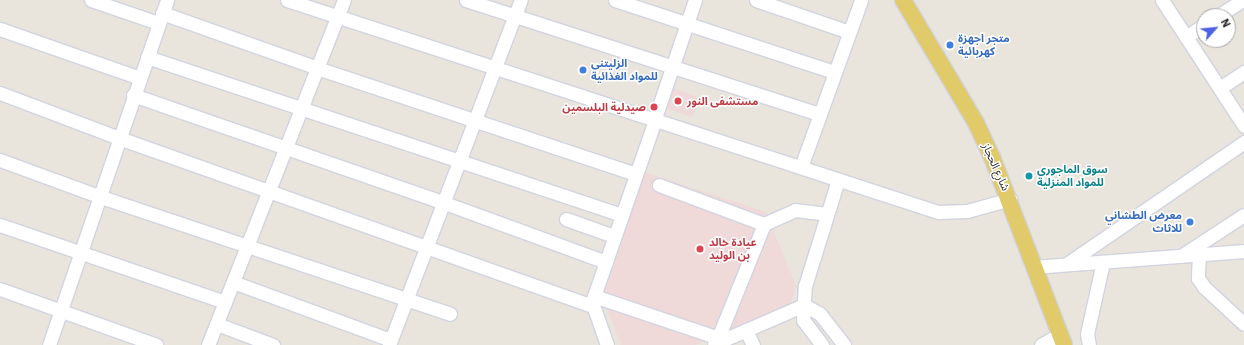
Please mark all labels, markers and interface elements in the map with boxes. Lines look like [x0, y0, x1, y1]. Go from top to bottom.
north arrow [1196, 8, 1236, 48]
text: N [1218, 16, 1234, 30]
place label: متجر اجهزة كهربائية [958, 32, 1010, 58]
marker: متجر اجهزة كهربائية [945, 40, 955, 50]
place label: الزليتني للمواد الغذائية [591, 57, 658, 83]
marker: الزليتني للمواد الغذائية [578, 65, 588, 75]
place label: مستشفى النور [687, 94, 758, 108]
marker: مستشفى النور [672, 95, 684, 107]
place label: صيدلية البلسمين [562, 100, 646, 114]
marker: صيدلية البلسمين [649, 102, 659, 112]
street label: شارع الحجاز [980, 141, 1012, 193]
place label: سوق الماجوري للمواد المنزلية [1037, 163, 1108, 189]
marker: سوق الماجوري للمواد المنزلية [1024, 171, 1034, 181]
place label: معرض الطشاني للاثاث [1105, 209, 1182, 235]
marker: معرض الطشاني للاثاث [1185, 217, 1195, 227]
place label: عيادة خالد بن الوليد [709, 236, 757, 262]
marker: عيادة خالد بن الوليد [694, 243, 706, 255]

